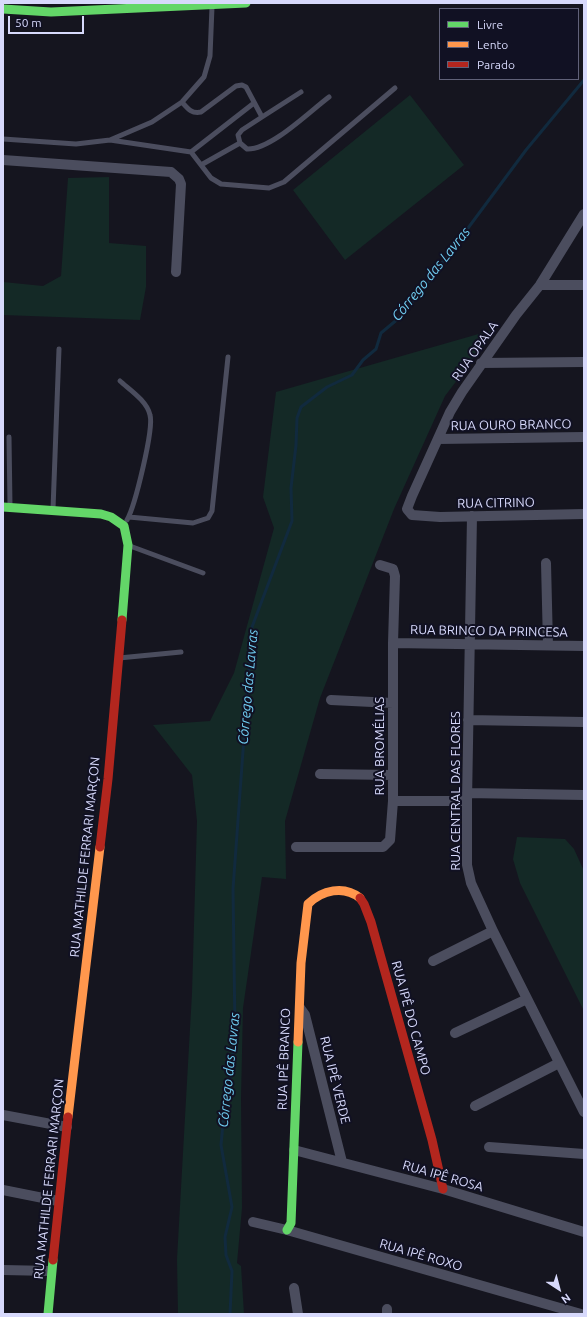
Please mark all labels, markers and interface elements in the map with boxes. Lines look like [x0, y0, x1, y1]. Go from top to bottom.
scale bar [10, 8, 86, 34]
legend [439, 8, 579, 80]
text: 50 m [15, 16, 42, 29]
text: Livre [477, 18, 503, 31]
text: Lento [477, 38, 508, 51]
text: Parado [477, 58, 515, 71]
water label: Córrego das Lavras [388, 224, 474, 324]
street label: RUA OPALA [449, 318, 501, 384]
street label: RUA OURO BRANCO [450, 416, 572, 434]
street label: RUA CITRINO [457, 495, 535, 511]
street label: RUA BRINCO DA PRINCESA [410, 622, 568, 640]
water label: Córrego das Lavras [235, 629, 261, 745]
street label: RUA BROMÉLIAS [372, 697, 388, 795]
street label: RUA CENTRAL DAS FLORES [448, 711, 464, 871]
street label: RUA MATHILDE FERRARI MARÇON [67, 756, 103, 958]
street label: RUA IPÊ DO CAMPO [388, 959, 434, 1077]
street label: RUA IPÊ BRANCO [274, 1008, 294, 1110]
water label: Córrego das Lavras [215, 1012, 243, 1128]
street label: RUA IPÊ VERDE [317, 1035, 353, 1125]
street label: RUA MATHILDE FERRARI MARÇON [31, 1078, 67, 1280]
street label: RUA IPÊ ROSA [401, 1157, 485, 1195]
street label: RUA IPÊ ROXO [378, 1236, 464, 1274]
north arrow [539, 1269, 579, 1309]
text: N [559, 1291, 573, 1306]

